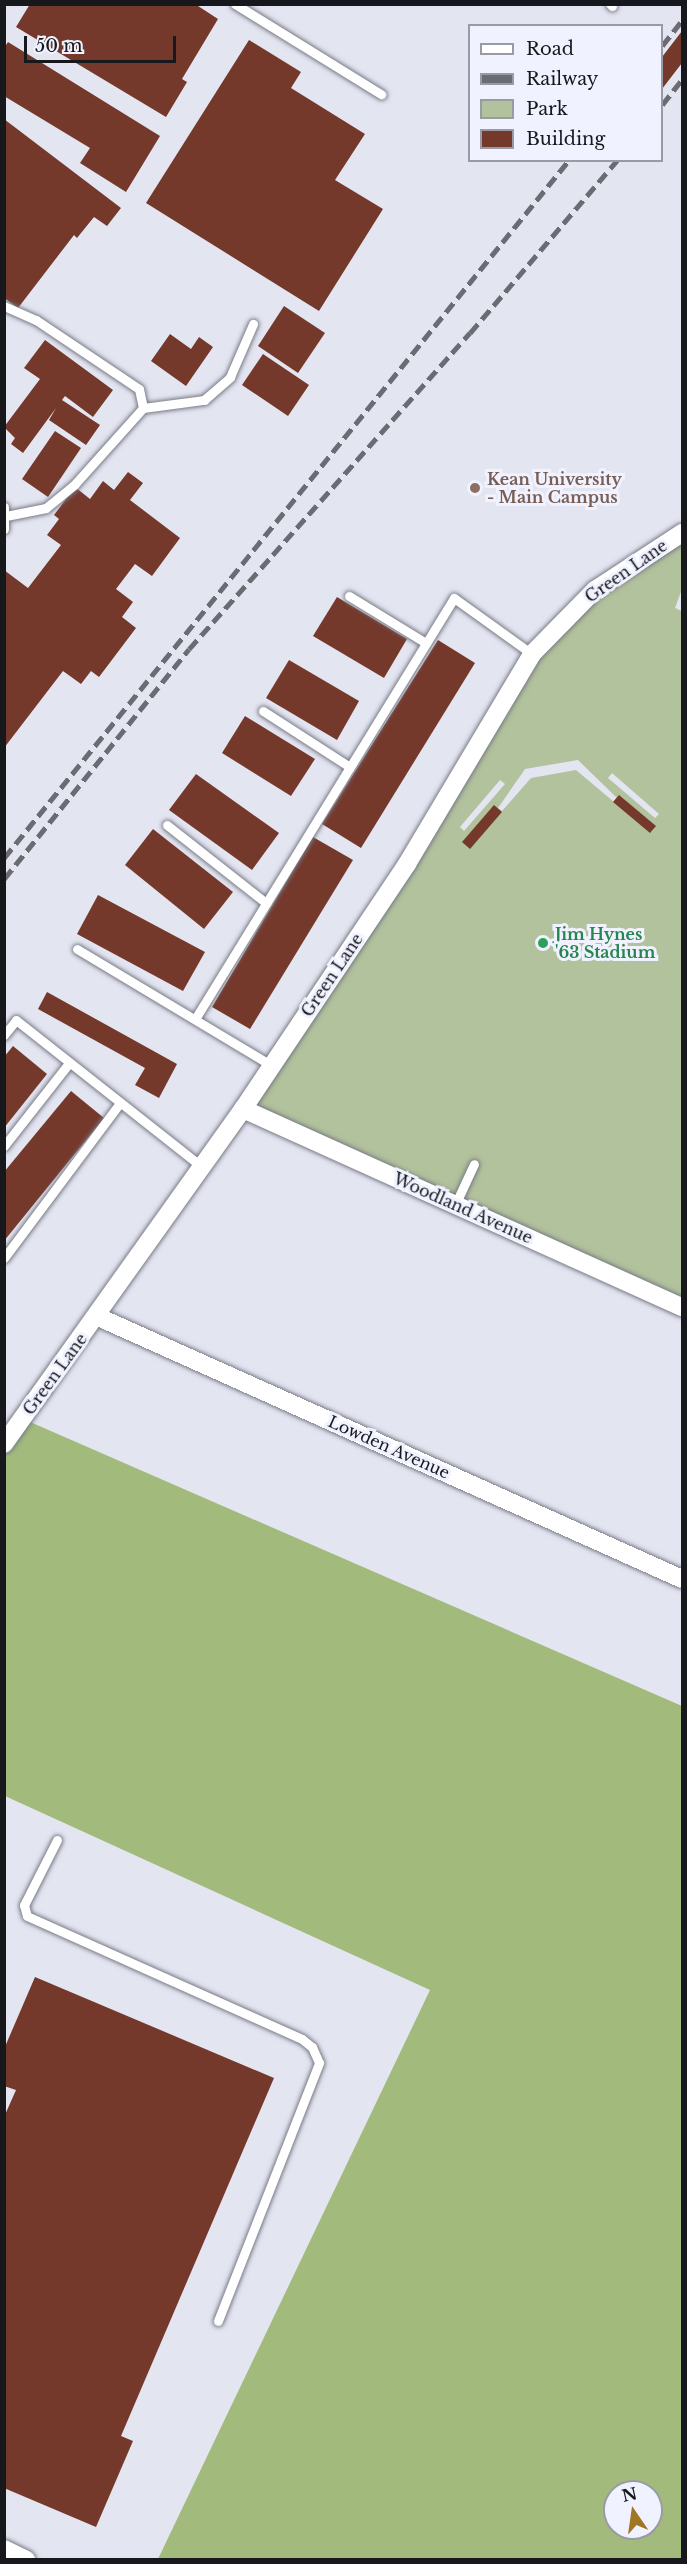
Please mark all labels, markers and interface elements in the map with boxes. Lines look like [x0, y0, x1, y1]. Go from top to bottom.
scale bar [27, 24, 178, 62]
legend [468, 24, 663, 162]
text: 50 m [35, 35, 83, 57]
text: Road [526, 38, 574, 60]
text: Railway [526, 68, 598, 90]
text: Park [526, 98, 568, 120]
text: Building [526, 128, 605, 150]
place label: Kean University - Main Campus [487, 469, 622, 507]
marker: Kean University - Main Campus [468, 481, 482, 495]
street label: Green Lane [581, 536, 671, 606]
place label: Jim Hynes '63 Stadium [555, 924, 655, 962]
street label: Green Lane [297, 930, 367, 1020]
marker: Jim Hynes '63 Stadium [536, 936, 550, 950]
street label: Woodland Avenue [390, 1169, 536, 1247]
street label: Green Lane [19, 1330, 91, 1418]
street label: Lowden Avenue [325, 1411, 453, 1483]
north arrow [603, 2480, 663, 2540]
text: N [620, 2483, 639, 2506]

